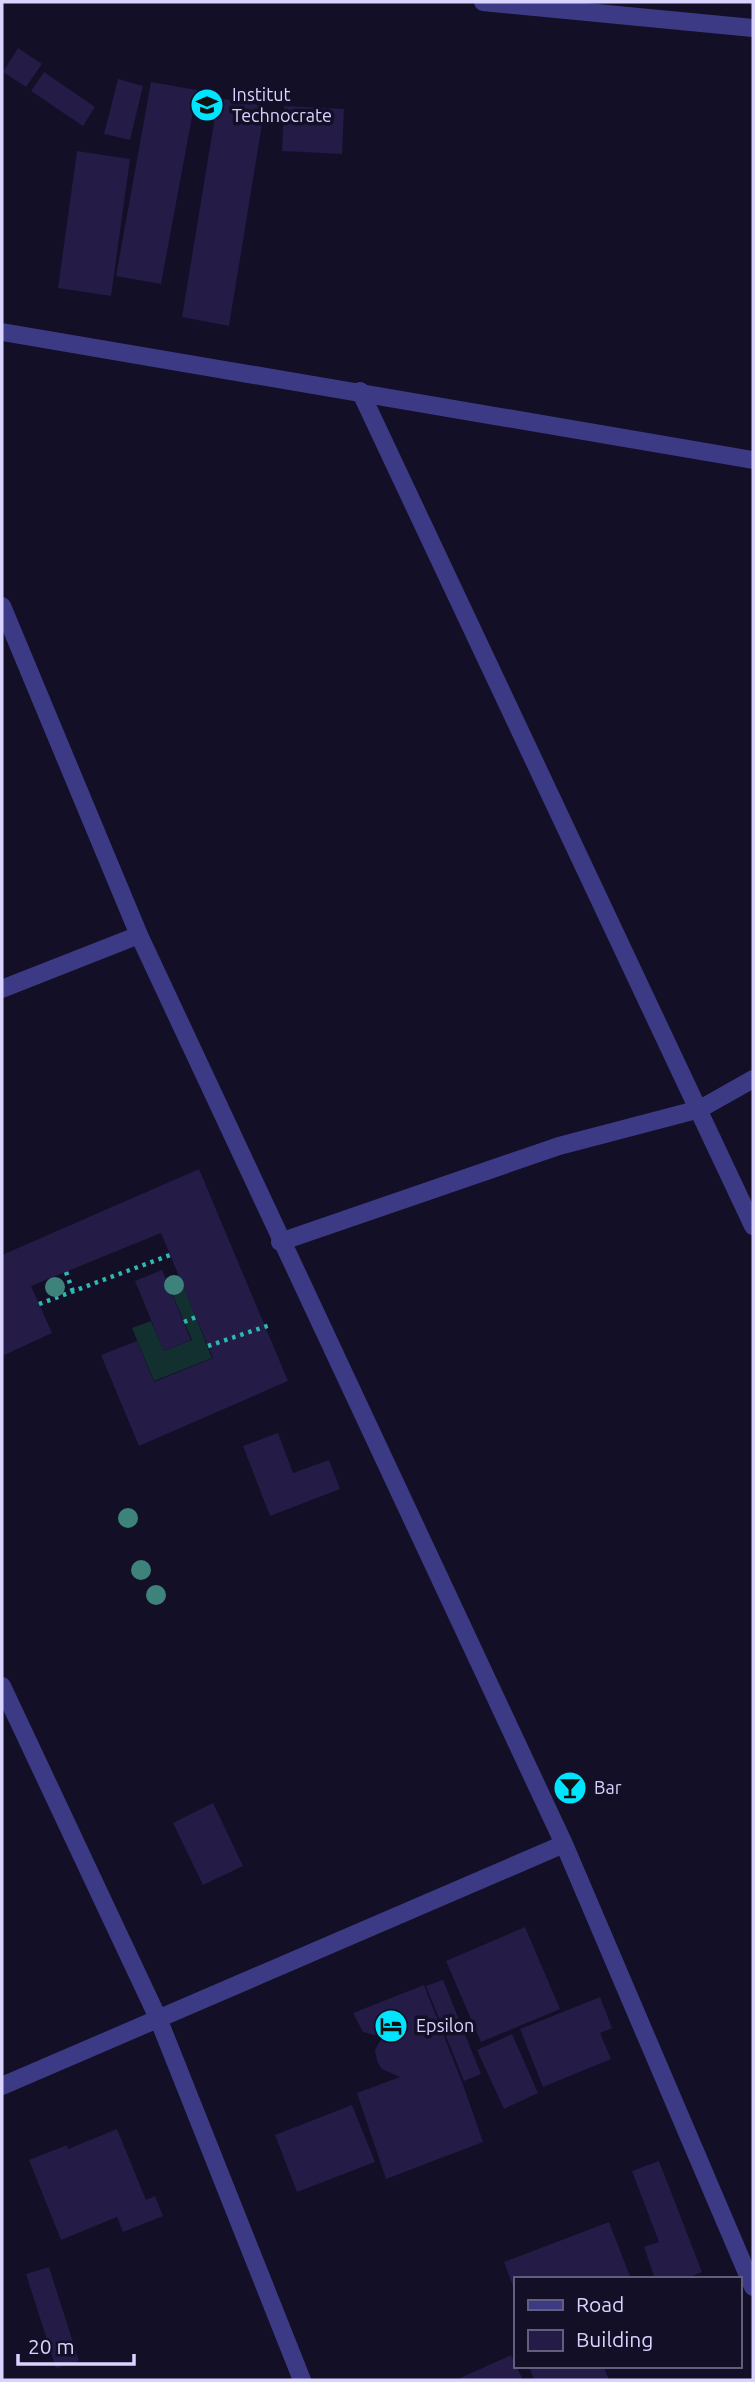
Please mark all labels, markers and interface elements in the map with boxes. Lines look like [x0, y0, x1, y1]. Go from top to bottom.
place label: Institut Technocrate [232, 84, 332, 125]
school or university icon: Institut Technocrate [188, 86, 226, 124]
bar icon: Bar [551, 1769, 589, 1807]
place label: Bar [594, 1777, 622, 1797]
hotel icon: Epsilon [372, 2007, 410, 2045]
place label: Epsilon [416, 2015, 474, 2035]
legend [514, 2277, 741, 2368]
text: Road [576, 2292, 624, 2316]
scale bar [18, 2322, 133, 2366]
text: Building [576, 2327, 653, 2351]
text: 20 m [28, 2334, 75, 2358]

